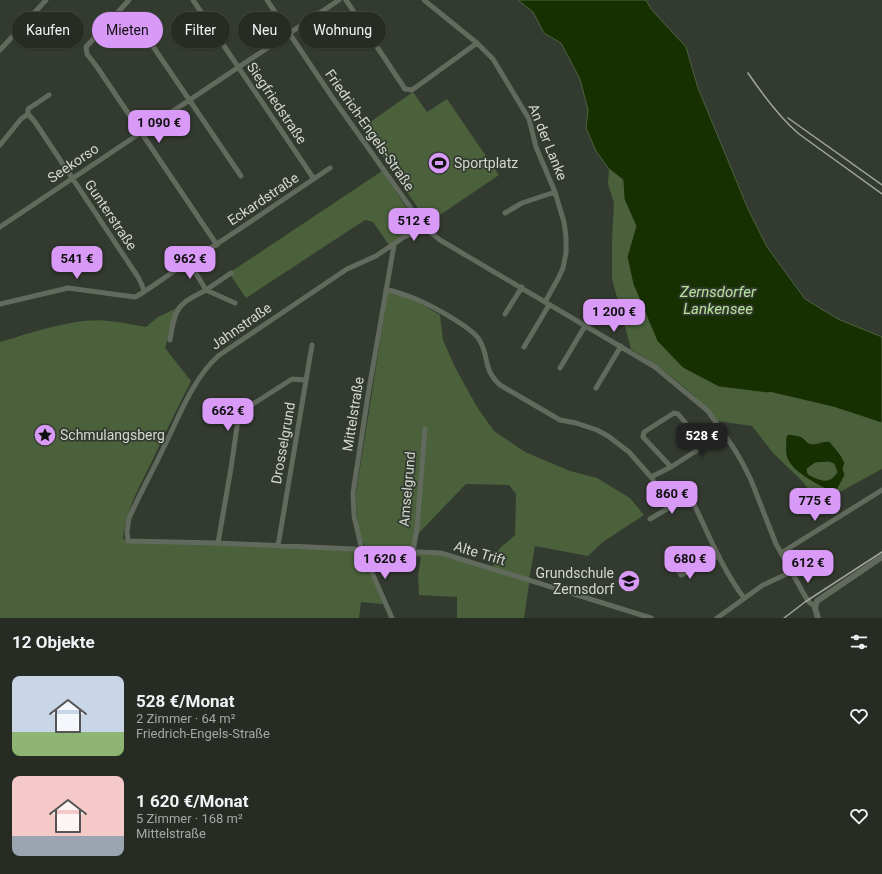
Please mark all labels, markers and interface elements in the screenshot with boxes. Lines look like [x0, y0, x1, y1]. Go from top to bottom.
chip: Kaufen [12, 12, 84, 48]
chip: Mieten [92, 12, 163, 48]
chip: Filter [171, 12, 230, 48]
chip: Neu [238, 12, 291, 48]
chip: Wohnung [299, 12, 386, 48]
street label: Siegfriedstraße [244, 59, 310, 147]
street label: Friedrich-Engels-Straße [322, 66, 418, 194]
street label: An der Lanke [525, 101, 571, 183]
pin: 1 090 € [122, 110, 196, 144]
text: 1 090 € [137, 115, 181, 130]
street label: Seekorso [44, 140, 102, 186]
sports icon: Sportplatz [426, 150, 452, 176]
place label: Sportplatz [454, 155, 518, 171]
street label: Eckardstraße [225, 169, 301, 229]
street label: Gunterstraße [82, 177, 140, 253]
pin: 512 € [386, 208, 442, 242]
text: 512 € [397, 213, 431, 228]
pin: 541 € [49, 246, 105, 280]
pin: 962 € [162, 246, 218, 280]
text: 541 € [60, 251, 94, 266]
text: 962 € [173, 251, 207, 266]
water label: Zernsdorfer Lankensee [679, 283, 757, 318]
street label: Jahnstraße [208, 299, 274, 353]
pin: 1 200 € [577, 299, 651, 333]
text: 1 200 € [592, 304, 636, 319]
street label: Mittelstraße [339, 376, 367, 452]
pin: 662 € [200, 398, 256, 432]
street label: Drosselgrund [268, 401, 298, 485]
text: 662 € [211, 403, 245, 418]
place icon: Schmulangsberg [32, 422, 58, 448]
pin: 528 € [674, 423, 730, 457]
place label: Schmulangsberg [60, 427, 165, 443]
text: 528 € [685, 428, 719, 443]
street label: Amselgrund [396, 451, 418, 527]
pin: 860 € [644, 481, 700, 515]
text: 860 € [655, 486, 689, 501]
pin: 775 € [787, 488, 843, 522]
text: 775 € [798, 493, 832, 508]
street label: Alte Trift [452, 538, 508, 569]
pin: 1 620 € [348, 546, 422, 580]
pin: 680 € [662, 546, 718, 580]
pin: 612 € [780, 550, 836, 584]
text: 1 620 € [363, 551, 407, 566]
text: 680 € [673, 551, 707, 566]
text: 612 € [791, 555, 825, 570]
place label: Grundschule Zernsdorf [536, 565, 614, 597]
school or university icon: Grundschule Zernsdorf [616, 568, 642, 594]
icon: filters [848, 631, 870, 653]
text: 12 Objekte [12, 632, 95, 652]
text: 528 €/Monat [136, 691, 234, 711]
icon: home [44, 692, 92, 740]
icon: heart [848, 705, 870, 727]
text: 2 Zimmer · 64 m² [136, 711, 235, 726]
text: Friedrich-Engels-Straße [136, 726, 270, 741]
text: 1 620 €/Monat [136, 791, 248, 811]
icon: home [44, 792, 92, 840]
icon: heart [848, 805, 870, 827]
text: 5 Zimmer · 168 m² [136, 811, 243, 826]
text: Mittelstraße [136, 826, 206, 841]

